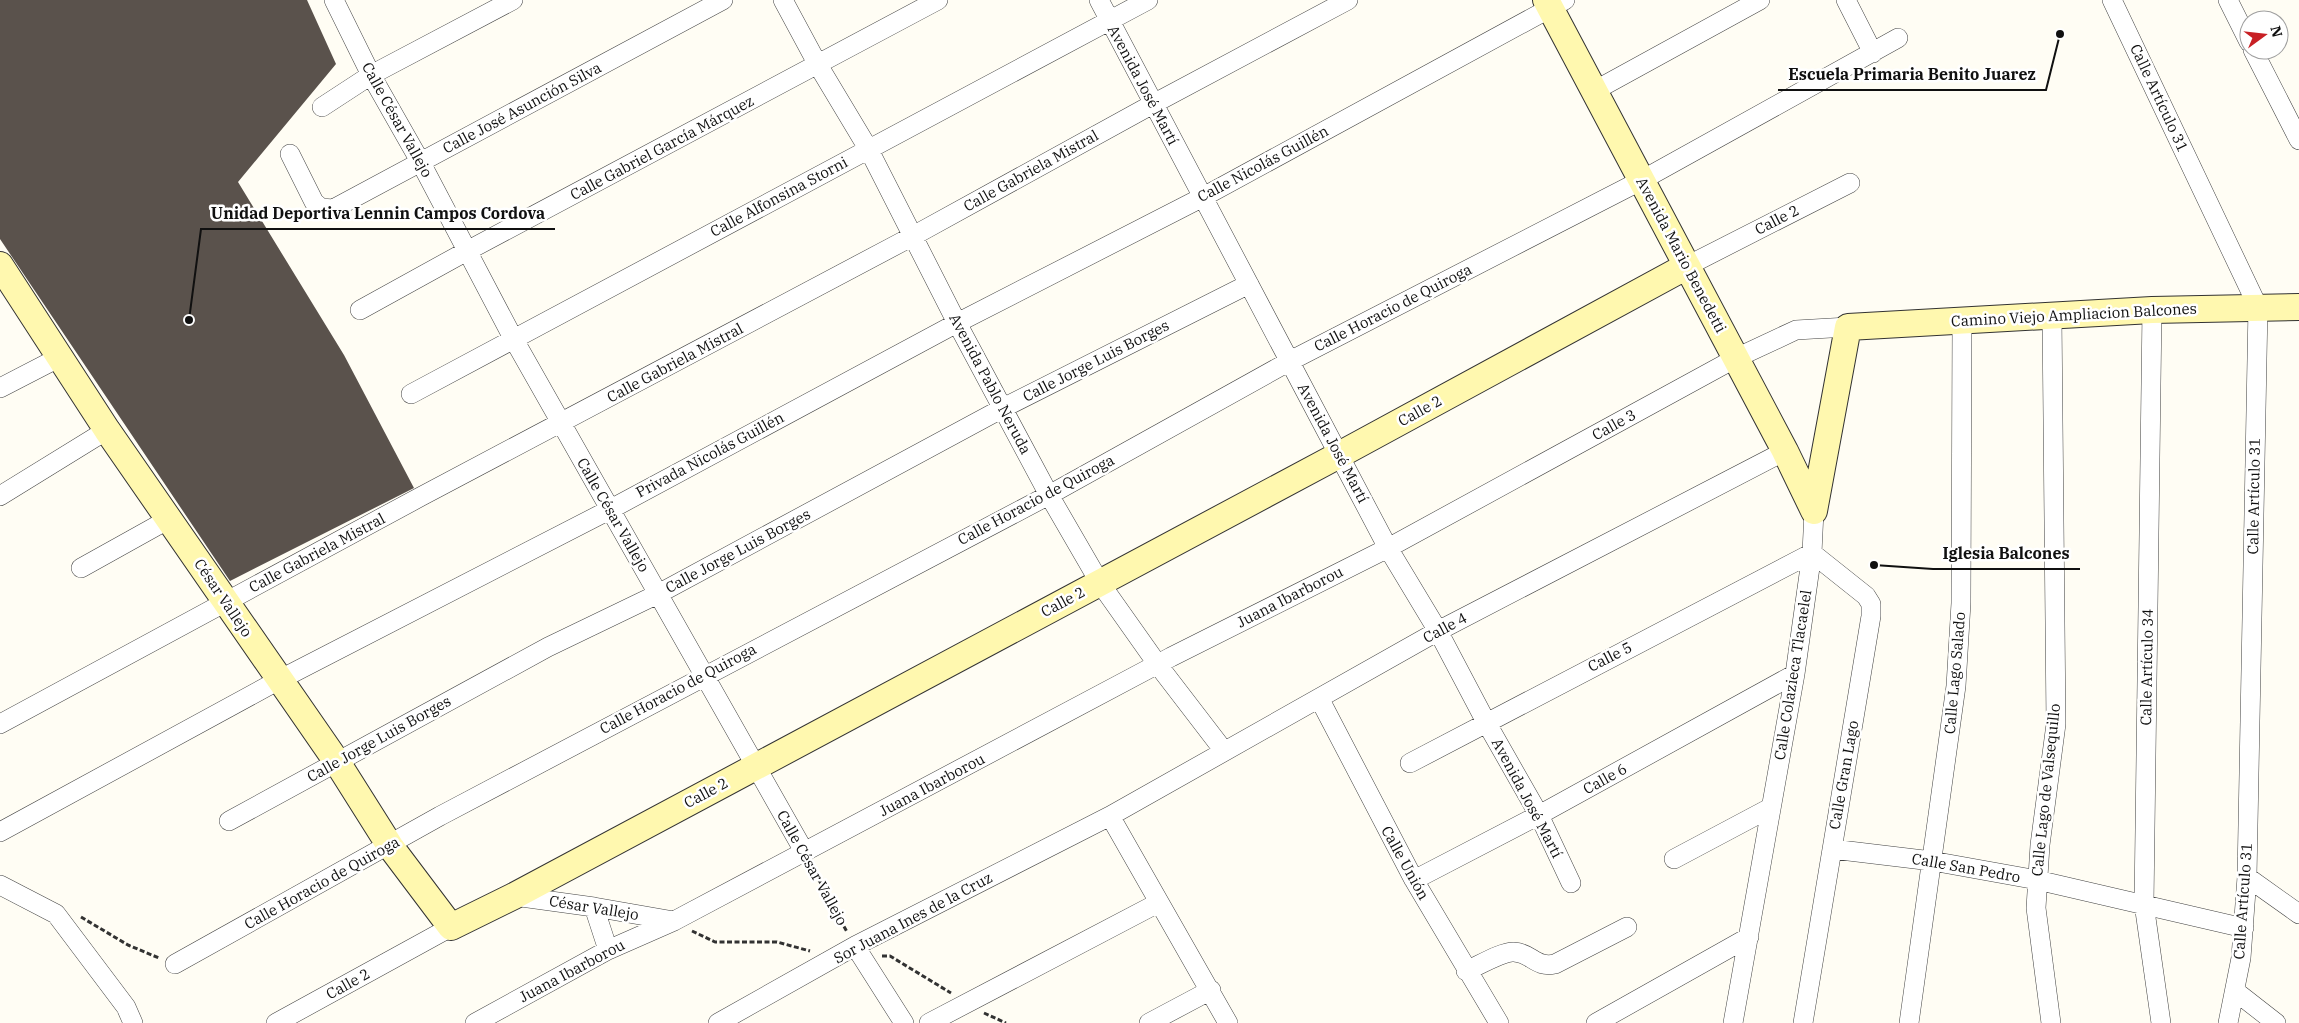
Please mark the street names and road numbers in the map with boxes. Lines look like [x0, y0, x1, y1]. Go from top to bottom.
street label: Avenida José Martí [1104, 22, 1183, 148]
street label: Calle Artículo 31 [2126, 41, 2193, 155]
street label: Calle José Asunción Silva [439, 58, 604, 157]
street label: Calle César Vallejo [358, 59, 437, 181]
street label: Calle Gabriel García Márquez [567, 91, 757, 204]
street label: Calle Nicolás Guillén [1194, 121, 1332, 206]
street label: Calle Gabriela Mistral [960, 126, 1102, 216]
street label: Calle Alfonsina Storni [707, 152, 851, 241]
street label: Avenida Mario Benedetti [1632, 174, 1731, 336]
street label: Calle 2 [1751, 200, 1802, 239]
street label: Calle Horacio de Quiroga [1311, 259, 1475, 356]
street label: Camino Viejo Ampliacion Balcones [1951, 299, 2197, 330]
street label: Avenida Pablo Neruda [945, 310, 1036, 457]
street label: Calle Jorge Luis Borges [1019, 315, 1172, 406]
street label: Calle Gabriela Mistral [603, 319, 746, 407]
street label: Avenida José Martí [1294, 380, 1373, 506]
street label: Calle 2 [1394, 391, 1445, 430]
street label: Calle 3 [1588, 405, 1639, 444]
street label: Privada Nicolás Guillén [633, 407, 787, 502]
street label: Calle Artículo 31 [2243, 437, 2264, 555]
street label: Calle Horacio de Quiroga [954, 450, 1117, 549]
street label: Calle César Vallejo [573, 454, 654, 575]
street label: Calle Jorge Luis Borges [662, 504, 814, 597]
street label: Calle Gabriela Mistral [245, 509, 388, 597]
street label: César Vallejo [190, 555, 257, 641]
street label: Juana Ibarborou [1233, 562, 1346, 631]
street label: Calle 2 [1037, 582, 1088, 621]
street label: Calle Colazieca Tlacaelel [1770, 588, 1815, 761]
street label: Calle 4 [1419, 608, 1470, 647]
street label: Calle Artículo 34 [2136, 608, 2157, 726]
street label: Calle Lago Salado [1940, 611, 1969, 735]
street label: Calle 5 [1584, 637, 1635, 676]
street label: Calle Horacio de Quiroga [596, 639, 759, 738]
street label: Calle Jorge Luis Borges [303, 691, 454, 786]
street label: Calle Lago de Valsequillo [2027, 703, 2064, 877]
street label: Calle Gran Lago [1825, 719, 1862, 831]
street label: Avenida José Martí [1488, 735, 1567, 861]
street label: Juana Ibarborou [876, 749, 988, 820]
street label: Calle 6 [1579, 759, 1630, 798]
street label: Calle 2 [680, 773, 731, 812]
street label: Calle César Vallejo [773, 807, 852, 929]
street label: Calle Unión [1377, 822, 1434, 903]
street label: Calle Horacio de Quiroga [241, 832, 403, 933]
street label: Calle Artículo 31 [2229, 842, 2256, 960]
street label: Calle San Pedro [1910, 849, 2022, 886]
street label: Sor Juana Ines de la Cruz [830, 868, 995, 967]
street label: César Vallejo [548, 891, 640, 924]
street label: Juana Ibarborou [516, 935, 628, 1006]
street label: Calle 2 [322, 964, 373, 1003]

